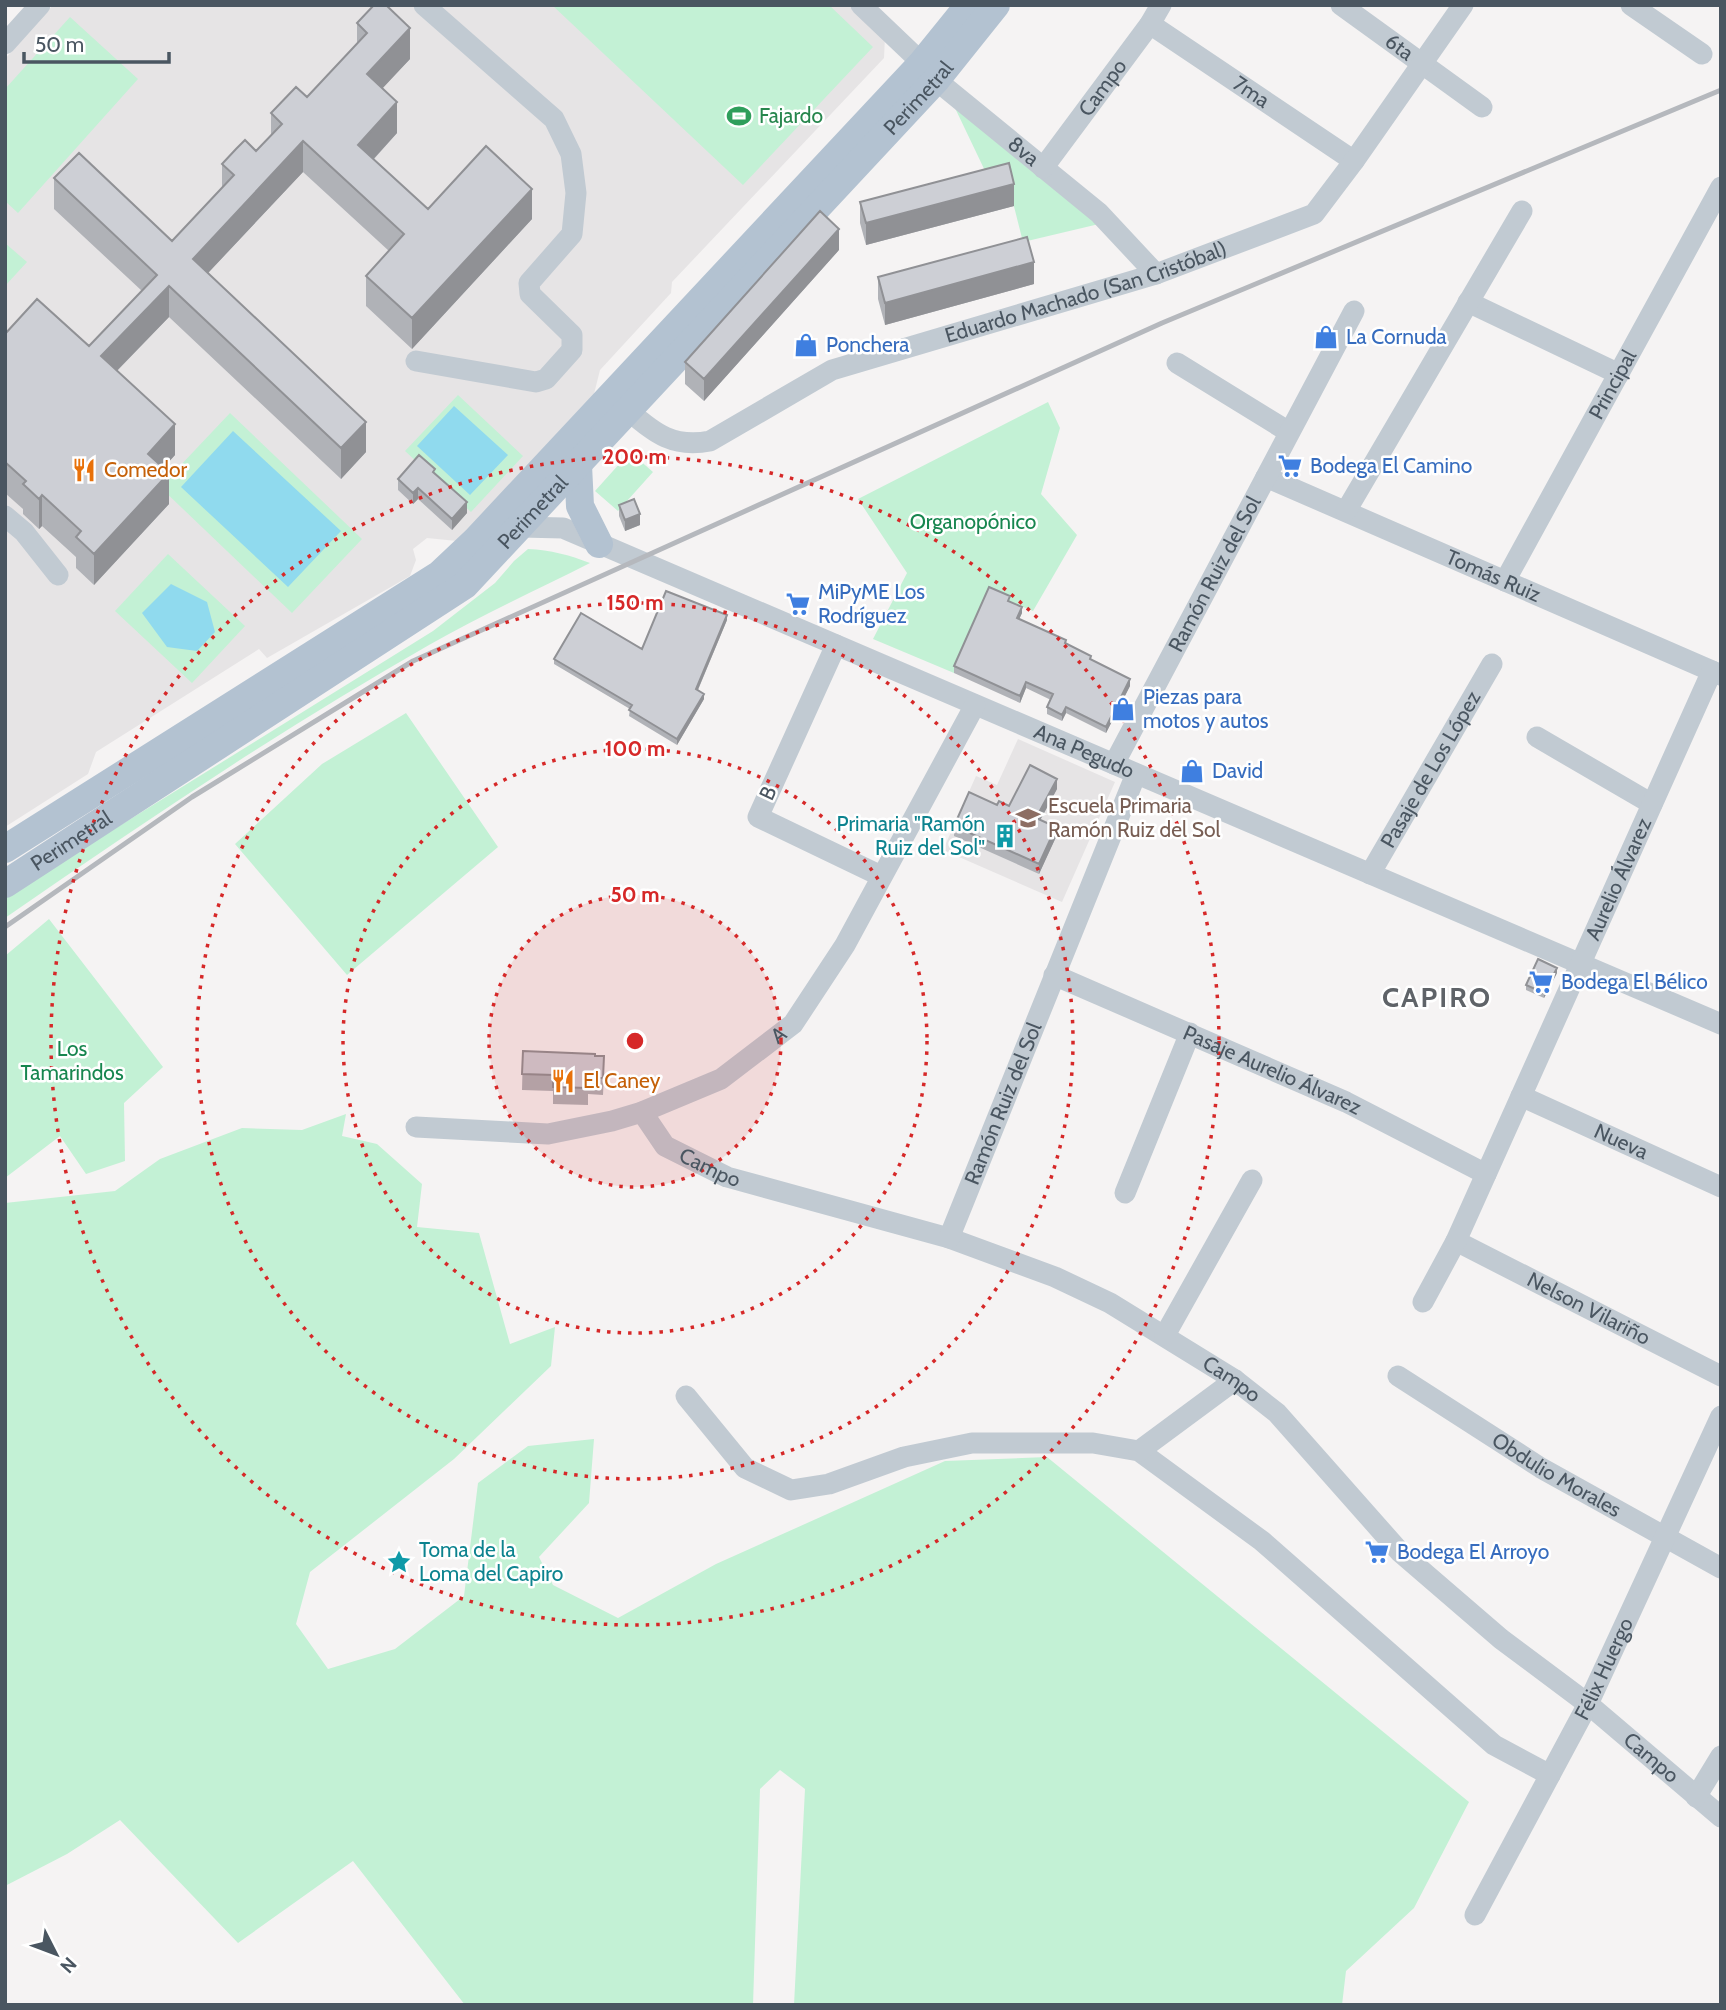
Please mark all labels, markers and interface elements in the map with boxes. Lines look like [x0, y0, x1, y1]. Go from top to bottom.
scale bar [24, 21, 170, 65]
street label: 6ta [1381, 28, 1419, 65]
text: 50 m [35, 32, 84, 57]
street label: Campo [1073, 54, 1132, 121]
street label: Perimetral [878, 56, 958, 140]
street label: 7ma [1229, 70, 1275, 113]
sports icon: Fajardo [725, 102, 753, 130]
place label: Fajardo [759, 103, 823, 129]
street label: 8va [1003, 131, 1044, 171]
street label: Eduardo Machado (San Cristóbal) [942, 235, 1230, 348]
shop icon: La Cornuda [1312, 323, 1340, 351]
place label: La Cornuda [1346, 324, 1447, 349]
shop icon: Ponchera [792, 331, 820, 359]
place label: Ponchera [826, 332, 909, 357]
street label: Principal [1583, 345, 1641, 423]
text: 200 m [603, 444, 667, 469]
supermarket icon: Bodega El Camino [1276, 452, 1304, 480]
place label: Bodega El Camino [1310, 453, 1472, 478]
restaurant icon: Comedor [70, 456, 98, 484]
place label: Comedor [104, 457, 188, 482]
street label: Perimetral [492, 470, 573, 554]
street label: Ramón Ruiz del Sol [1163, 492, 1266, 656]
park label: Organopónico [910, 509, 1036, 534]
street label: Tomás Ruiz [1442, 544, 1545, 607]
place label: MiPyME Los Rodríguez [818, 579, 925, 628]
text: 150 m [607, 590, 663, 615]
supermarket icon: MiPyME Los Rodríguez [784, 590, 812, 618]
place label: Piezas para motos y autos [1143, 684, 1269, 733]
street label: Pasaje de Los López [1375, 686, 1486, 852]
shop icon: Piezas para motos y autos [1109, 695, 1137, 723]
street label: Ana Pegudo [1030, 718, 1138, 783]
text: 100 m [605, 736, 665, 761]
shop icon: David [1178, 757, 1206, 785]
place label: David [1212, 758, 1263, 783]
street label: B [754, 782, 782, 804]
place label: Escuela Primaria Ramón Ruiz del Sol [1048, 793, 1220, 842]
school or university icon: Escuela Primaria Ramón Ruiz del Sol [1014, 804, 1042, 832]
street label: Perimetral [26, 805, 116, 876]
place label: Primaria "Ramón Ruiz del Sol" [837, 811, 985, 860]
street label: Aurelio Álvarez [1580, 814, 1656, 944]
building icon: Primaria "Ramón Ruiz del Sol" [991, 822, 1019, 850]
text: 50 m [610, 882, 660, 907]
supermarket icon: Bodega El Bélico [1527, 968, 1555, 996]
place label: Bodega El Bélico [1561, 969, 1708, 994]
district label: CAPIRO [1382, 980, 1492, 1014]
street label: Ramón Ruiz del Sol [959, 1019, 1047, 1188]
street label: Pasaje Aurelio Álvarez [1179, 1020, 1366, 1120]
street label: A [766, 1021, 791, 1048]
centre of rings [623, 1029, 647, 1053]
park label: Los Tamarindos [20, 1036, 124, 1085]
restaurant icon: El Caney [549, 1067, 577, 1095]
place label: El Caney [583, 1068, 661, 1093]
street label: Nueva [1590, 1118, 1652, 1164]
street label: Campo [675, 1142, 743, 1192]
street label: Nelson Vilariño [1523, 1266, 1655, 1350]
street label: Campo [1198, 1350, 1266, 1407]
street label: Obdulio Morales [1488, 1427, 1626, 1522]
place label: Toma de la Loma del Capiro [419, 1537, 563, 1586]
supermarket icon: Bodega El Arroyo [1363, 1538, 1391, 1566]
place label: Bodega El Arroyo [1397, 1539, 1549, 1564]
place icon: Toma de la Loma del Capiro [385, 1548, 413, 1576]
street label: Félix Huergo [1569, 1614, 1638, 1724]
street label: Campo [1619, 1727, 1684, 1788]
north arrow [21, 1919, 91, 1989]
text: N [55, 1952, 81, 1978]

